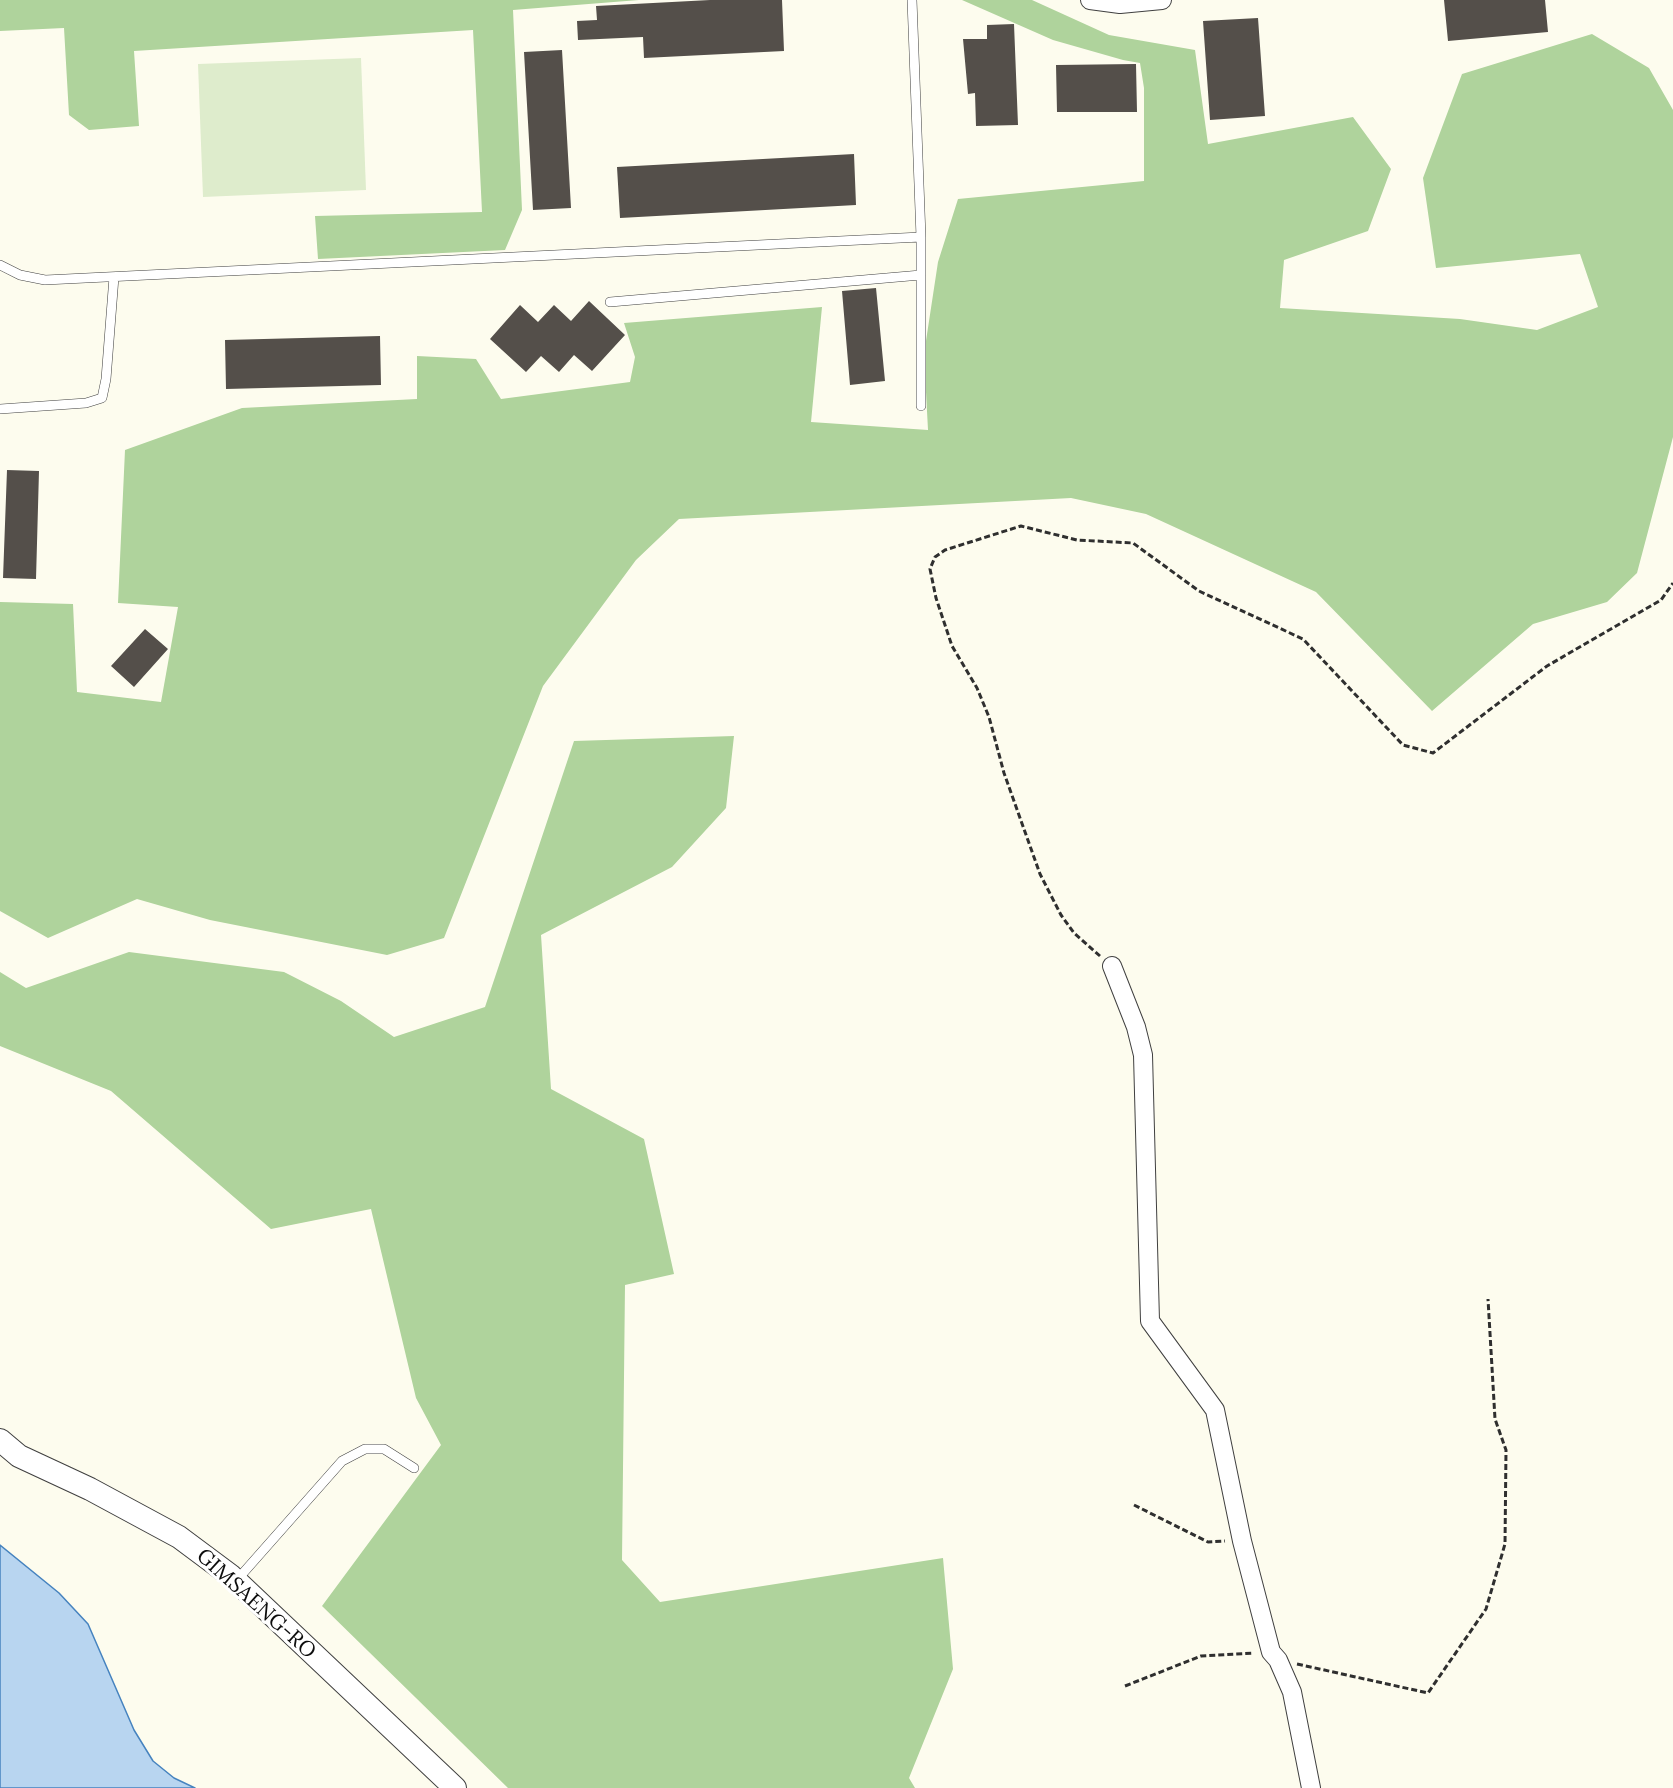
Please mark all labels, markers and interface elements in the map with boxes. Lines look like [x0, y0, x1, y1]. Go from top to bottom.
street label: GIMSAENG-RO [191, 1544, 321, 1664]

